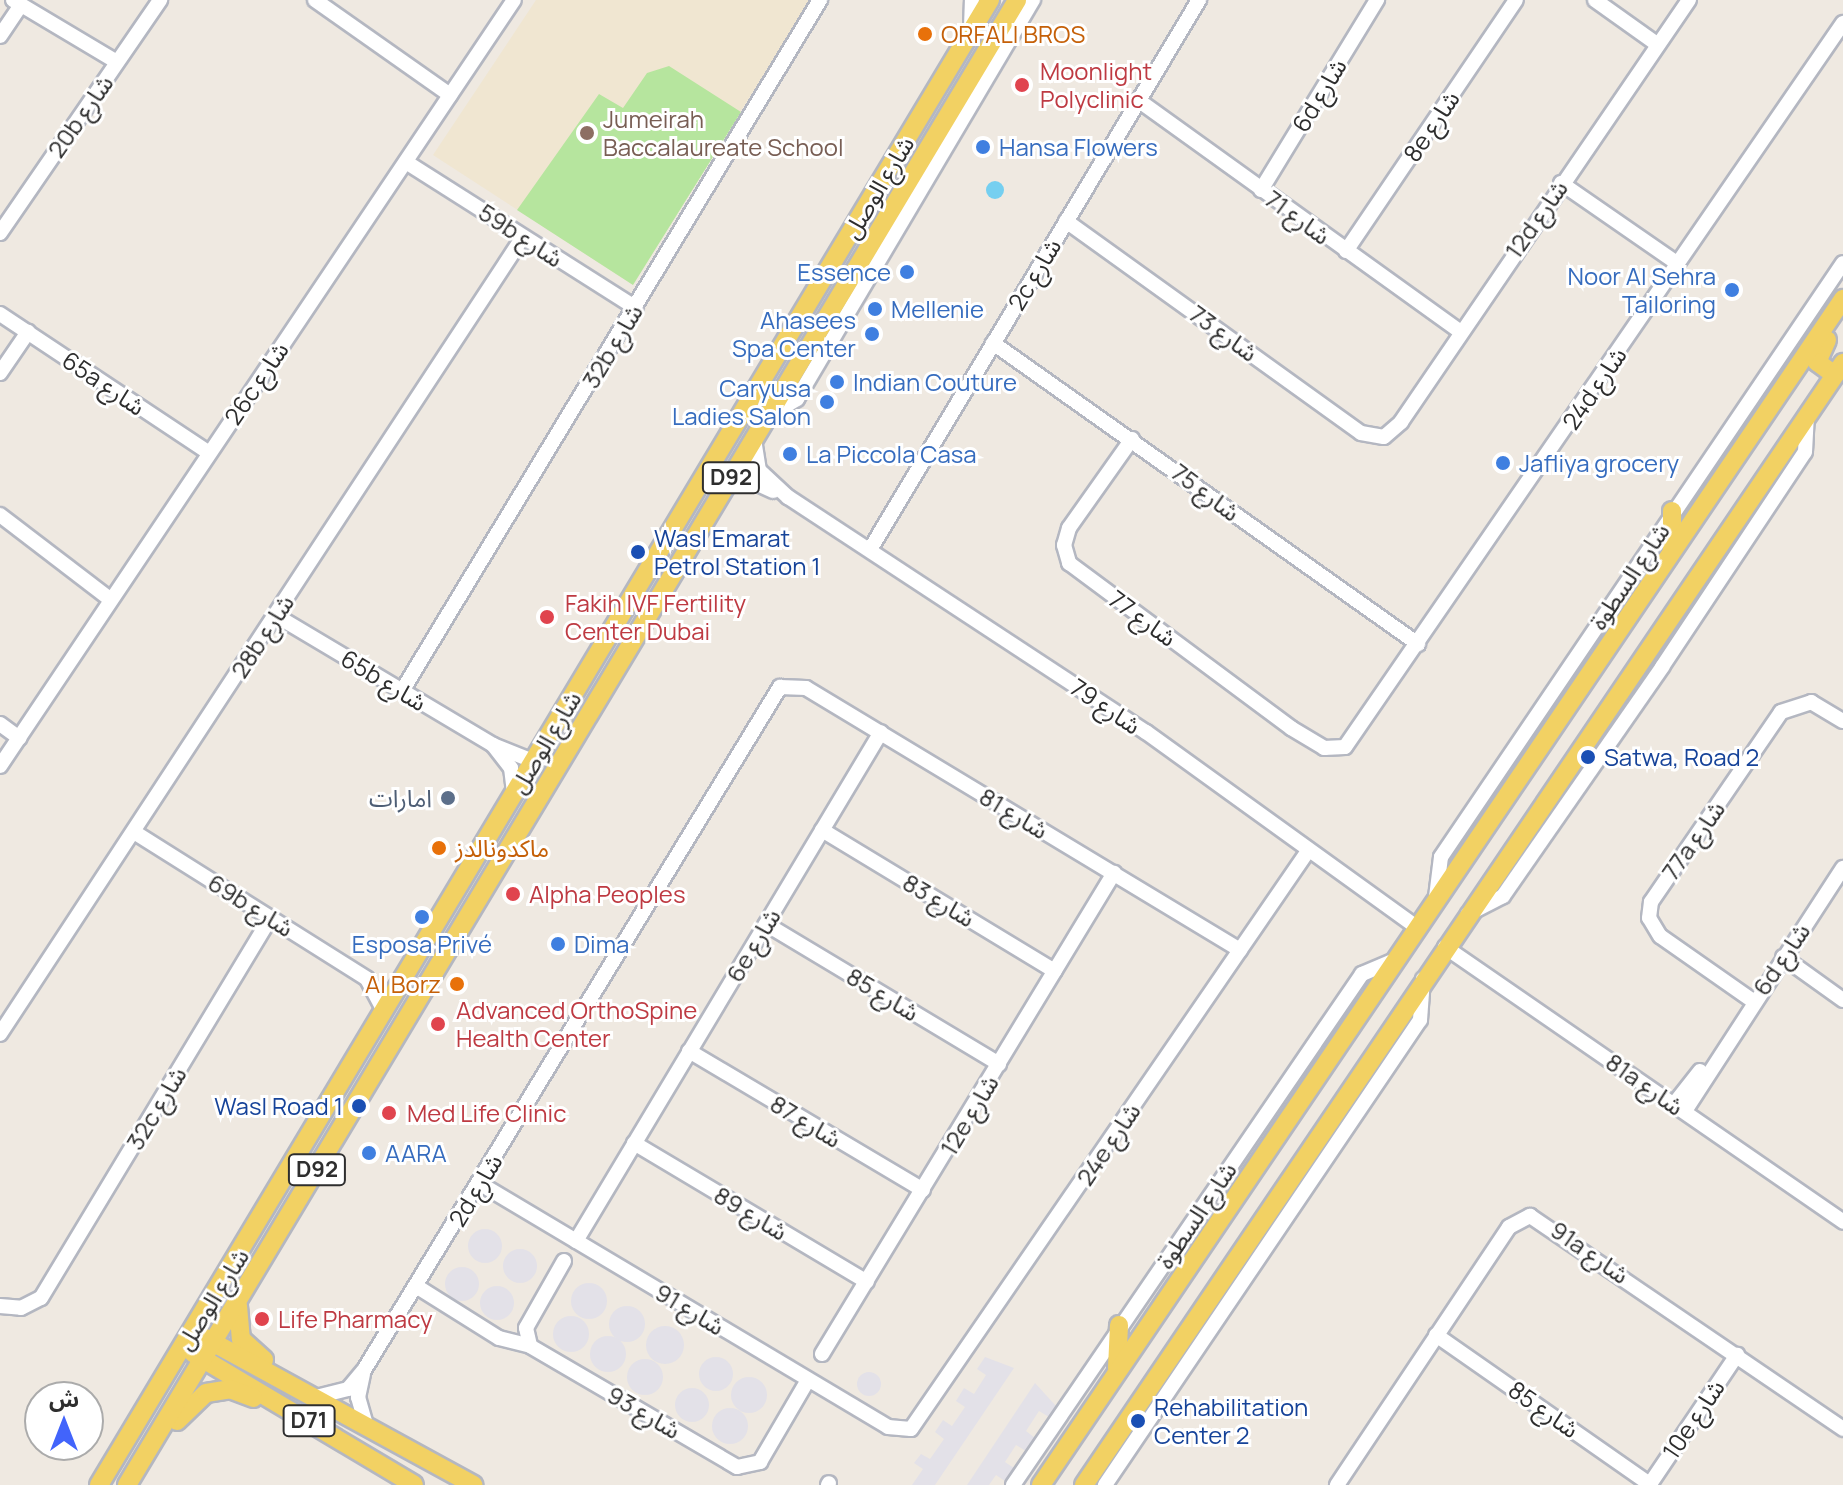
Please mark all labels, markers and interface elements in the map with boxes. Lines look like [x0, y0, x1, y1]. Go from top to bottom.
place label: ORFALI BROS [941, 20, 1085, 48]
marker: ORFALI BROS [916, 25, 934, 43]
street label: 6d شارع [1286, 53, 1352, 137]
place label: Moonlight Polyclinic [1040, 57, 1152, 113]
street label: 20b شارع [41, 69, 119, 163]
marker: Moonlight Polyclinic [1011, 74, 1033, 96]
street label: 8e شارع [1397, 85, 1465, 167]
place label: Jumeirah Baccalaureate School [603, 105, 844, 161]
marker: Jumeirah Baccalaureate School [578, 124, 596, 142]
street label: شارع الوصل [836, 131, 920, 243]
place label: Hansa Flowers [999, 133, 1158, 161]
marker: Hansa Flowers [974, 138, 992, 156]
street label: 12d شارع [1499, 174, 1573, 264]
street label: شارع 71 [1260, 184, 1336, 250]
street label: 59b شارع [474, 197, 568, 273]
street label: 2c شارع [1001, 233, 1067, 315]
place label: Essence [797, 258, 891, 286]
place label: Noor Al Sehra Tailoring [1568, 262, 1716, 318]
marker: Essence [898, 263, 916, 281]
marker: Noor Al Sehra Tailoring [1723, 281, 1741, 299]
place label: Mellenie [891, 295, 984, 323]
street label: 32b شارع [576, 299, 648, 393]
street label: شارع 73 [1184, 299, 1264, 367]
marker: Mellenie [866, 300, 884, 318]
place label: Ahasees Spa Center [732, 306, 856, 362]
marker: Ahasees Spa Center [863, 325, 881, 343]
street label: 26c شارع [218, 336, 294, 430]
street label: 24d شارع [1556, 341, 1632, 435]
street label: 65a شارع [57, 345, 151, 421]
place label: Indian Couture [853, 368, 1017, 396]
marker: Indian Couture [828, 373, 846, 391]
place label: Caryusa Ladies Salon [672, 374, 811, 430]
marker: Caryusa Ladies Salon [818, 393, 836, 411]
place label: La Piccola Casa [806, 440, 977, 468]
marker: La Piccola Casa [781, 445, 799, 463]
place label: Jafliya grocery [1519, 449, 1679, 477]
marker: Jafliya grocery [1494, 454, 1512, 472]
street label: شارع 75 [1166, 457, 1246, 527]
road number: D92 [701, 460, 761, 496]
street label: شارع السطوة [1583, 517, 1675, 635]
place label: Wasl Emarat Petrol Station 1 [654, 524, 821, 580]
marker: Wasl Emarat Petrol Station 1 [629, 543, 647, 561]
street label: شارع 77 [1104, 584, 1182, 652]
street label: 28b شارع [224, 589, 300, 683]
place label: Fakih IVF Fertility Center Dubai [565, 589, 746, 645]
marker: Fakih IVF Fertility Center Dubai [536, 606, 558, 628]
street label: 65b شارع [336, 643, 432, 717]
street label: شارع 79 [1065, 672, 1147, 740]
street label: شارع الوصل [503, 686, 587, 798]
place label: Satwa, Road 2 [1604, 743, 1759, 771]
marker: Satwa, Road 2 [1579, 748, 1597, 766]
street label: شارع 81 [974, 781, 1054, 845]
place label: امارات [369, 784, 432, 812]
marker: امارات [439, 789, 457, 807]
street label: 77a شارع [1655, 795, 1731, 885]
place label: ماكدونالدز [455, 834, 549, 862]
marker: ماكدونالدز [430, 839, 448, 857]
street label: شارع 83 [898, 867, 980, 933]
street label: 69b شارع [203, 868, 299, 942]
place label: Alpha Peoples [529, 880, 685, 908]
marker: Alpha Peoples [504, 885, 522, 903]
street label: 6e شارع [720, 903, 786, 987]
marker: Esposa Privé [413, 908, 431, 926]
street label: 6d شارع [1747, 918, 1815, 1000]
place label: Esposa Privé [352, 930, 492, 958]
place label: Dima [574, 930, 629, 958]
marker: Dima [549, 935, 567, 953]
street label: شارع 85 [842, 961, 924, 1027]
place label: Al Borz [365, 970, 441, 998]
marker: Al Borz [448, 975, 466, 993]
place label: Advanced OrthoSpine Health Center [456, 996, 697, 1052]
marker: Advanced OrthoSpine Health Center [427, 1013, 449, 1035]
street label: 81a شارع [1601, 1047, 1689, 1121]
street label: 32c شارع [120, 1061, 192, 1155]
street label: 12e شارع [934, 1070, 1004, 1160]
street label: شارع 87 [765, 1089, 847, 1153]
place label: Wasl Road 1 [214, 1092, 343, 1120]
marker: Wasl Road 1 [350, 1097, 368, 1115]
street label: 24e شارع [1070, 1097, 1146, 1191]
place label: Med Life Clinic [407, 1099, 566, 1127]
marker: Med Life Clinic [378, 1102, 400, 1124]
place label: AARA [385, 1139, 447, 1167]
marker: AARA [360, 1144, 378, 1162]
street label: 2d شارع [442, 1149, 508, 1231]
road number: D92 [287, 1152, 347, 1188]
street label: شارع السطوة [1150, 1156, 1242, 1274]
street label: شارع 89 [709, 1180, 793, 1246]
street label: 91a شارع [1545, 1215, 1635, 1289]
street label: شارع الوصل [170, 1243, 254, 1355]
street label: شارع 91 [650, 1277, 730, 1341]
place label: Life Pharmacy [278, 1305, 433, 1333]
marker: Life Pharmacy [253, 1310, 271, 1328]
street label: شارع 85 [1503, 1374, 1585, 1444]
street label: 10e شارع [1656, 1374, 1730, 1464]
street label: شارع 93 [602, 1380, 686, 1444]
north arrow [24, 1381, 104, 1461]
text: ش [49, 1384, 79, 1414]
place label: Rehabilitation Center 2 [1154, 1393, 1308, 1449]
road number: D71 [281, 1403, 337, 1439]
marker: Rehabilitation Center 2 [1129, 1412, 1147, 1430]

